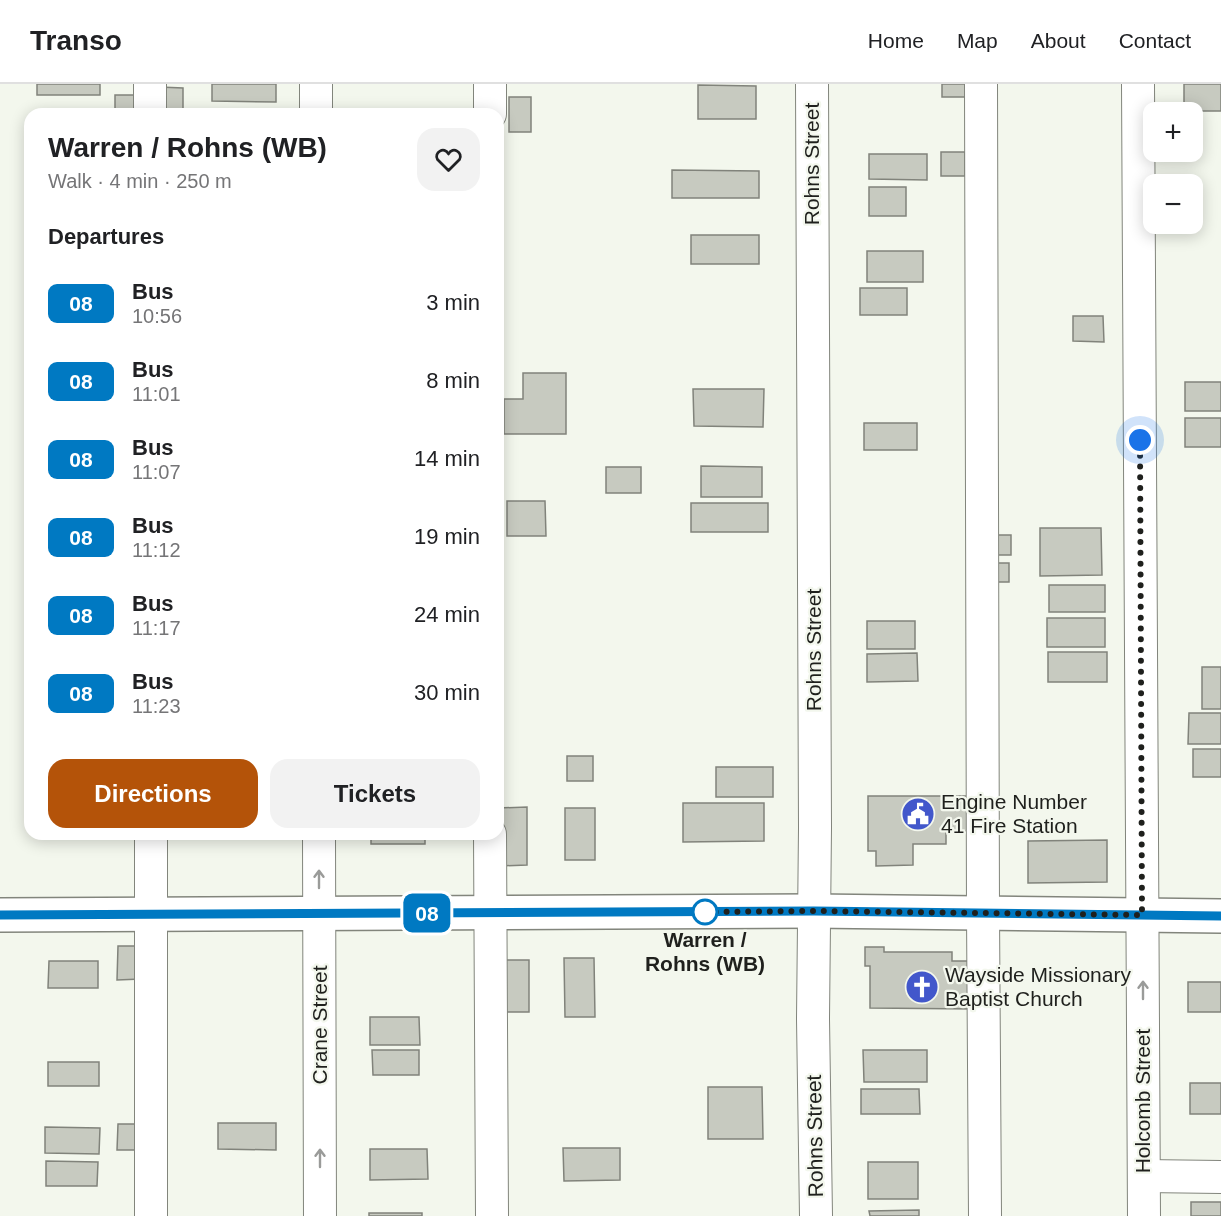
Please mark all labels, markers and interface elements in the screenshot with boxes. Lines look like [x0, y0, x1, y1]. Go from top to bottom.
text: Transo [30, 25, 122, 56]
text: Home [868, 29, 924, 52]
text: Map [957, 29, 998, 52]
text: About [1031, 29, 1086, 52]
text: Contact [1119, 29, 1191, 52]
map controls [1143, 102, 1203, 234]
button: + [1143, 102, 1203, 162]
street label: Rohns Street [800, 103, 823, 225]
button: heart [417, 128, 480, 191]
text: Warren / Rohns (WB) [48, 132, 327, 163]
text: Walk · 4 min · 250 m [48, 170, 232, 192]
button: − [1143, 174, 1203, 234]
text: Departures [48, 224, 164, 249]
text: Bus [132, 279, 174, 304]
text: 3 min [426, 290, 480, 315]
text: 08 [69, 292, 93, 315]
text: 10:56 [132, 305, 182, 327]
text: Bus [132, 357, 174, 382]
text: 8 min [426, 368, 480, 393]
text: 08 [69, 370, 93, 393]
text: 11:01 [132, 383, 181, 405]
your location [1125, 425, 1155, 455]
text: Bus [132, 435, 174, 460]
text: 14 min [414, 446, 480, 471]
text: 08 [69, 448, 93, 471]
text: 11:07 [132, 461, 181, 483]
text: Bus [132, 513, 174, 538]
text: 19 min [414, 524, 480, 549]
text: 08 [69, 526, 93, 549]
text: 11:12 [132, 539, 181, 561]
street label: Rohns Street [802, 589, 825, 711]
text: Bus [132, 591, 174, 616]
text: 24 min [414, 602, 480, 627]
text: 08 [69, 604, 93, 627]
text: 11:17 [132, 617, 181, 639]
text: Bus [132, 669, 174, 694]
text: 30 min [414, 680, 480, 705]
text: 08 [69, 682, 93, 705]
text: 11:23 [132, 695, 181, 717]
button: Directions [48, 759, 258, 828]
button: Tickets [270, 759, 480, 828]
place label: Engine Number 41 Fire Station [941, 790, 1087, 837]
public building icon: Engine Number 41 Fire Station [900, 796, 936, 832]
one-way arrow [313, 869, 325, 889]
line badge: 08 [400, 894, 454, 932]
marker: Warren / Rohns (WB) [692, 899, 718, 925]
text: 08 [415, 902, 439, 925]
place label: Warren / Rohns (WB) [645, 928, 765, 975]
place label: Wayside Missionary Baptist Church [945, 963, 1131, 1010]
street label: Crane Street [308, 965, 331, 1085]
church icon: Wayside Missionary Baptist Church [904, 969, 940, 1005]
one-way arrow [1137, 980, 1148, 1000]
street label: Holcomb Street [1131, 1028, 1154, 1173]
street label: Rohns Street [802, 1074, 827, 1197]
one-way arrow [314, 1148, 326, 1168]

